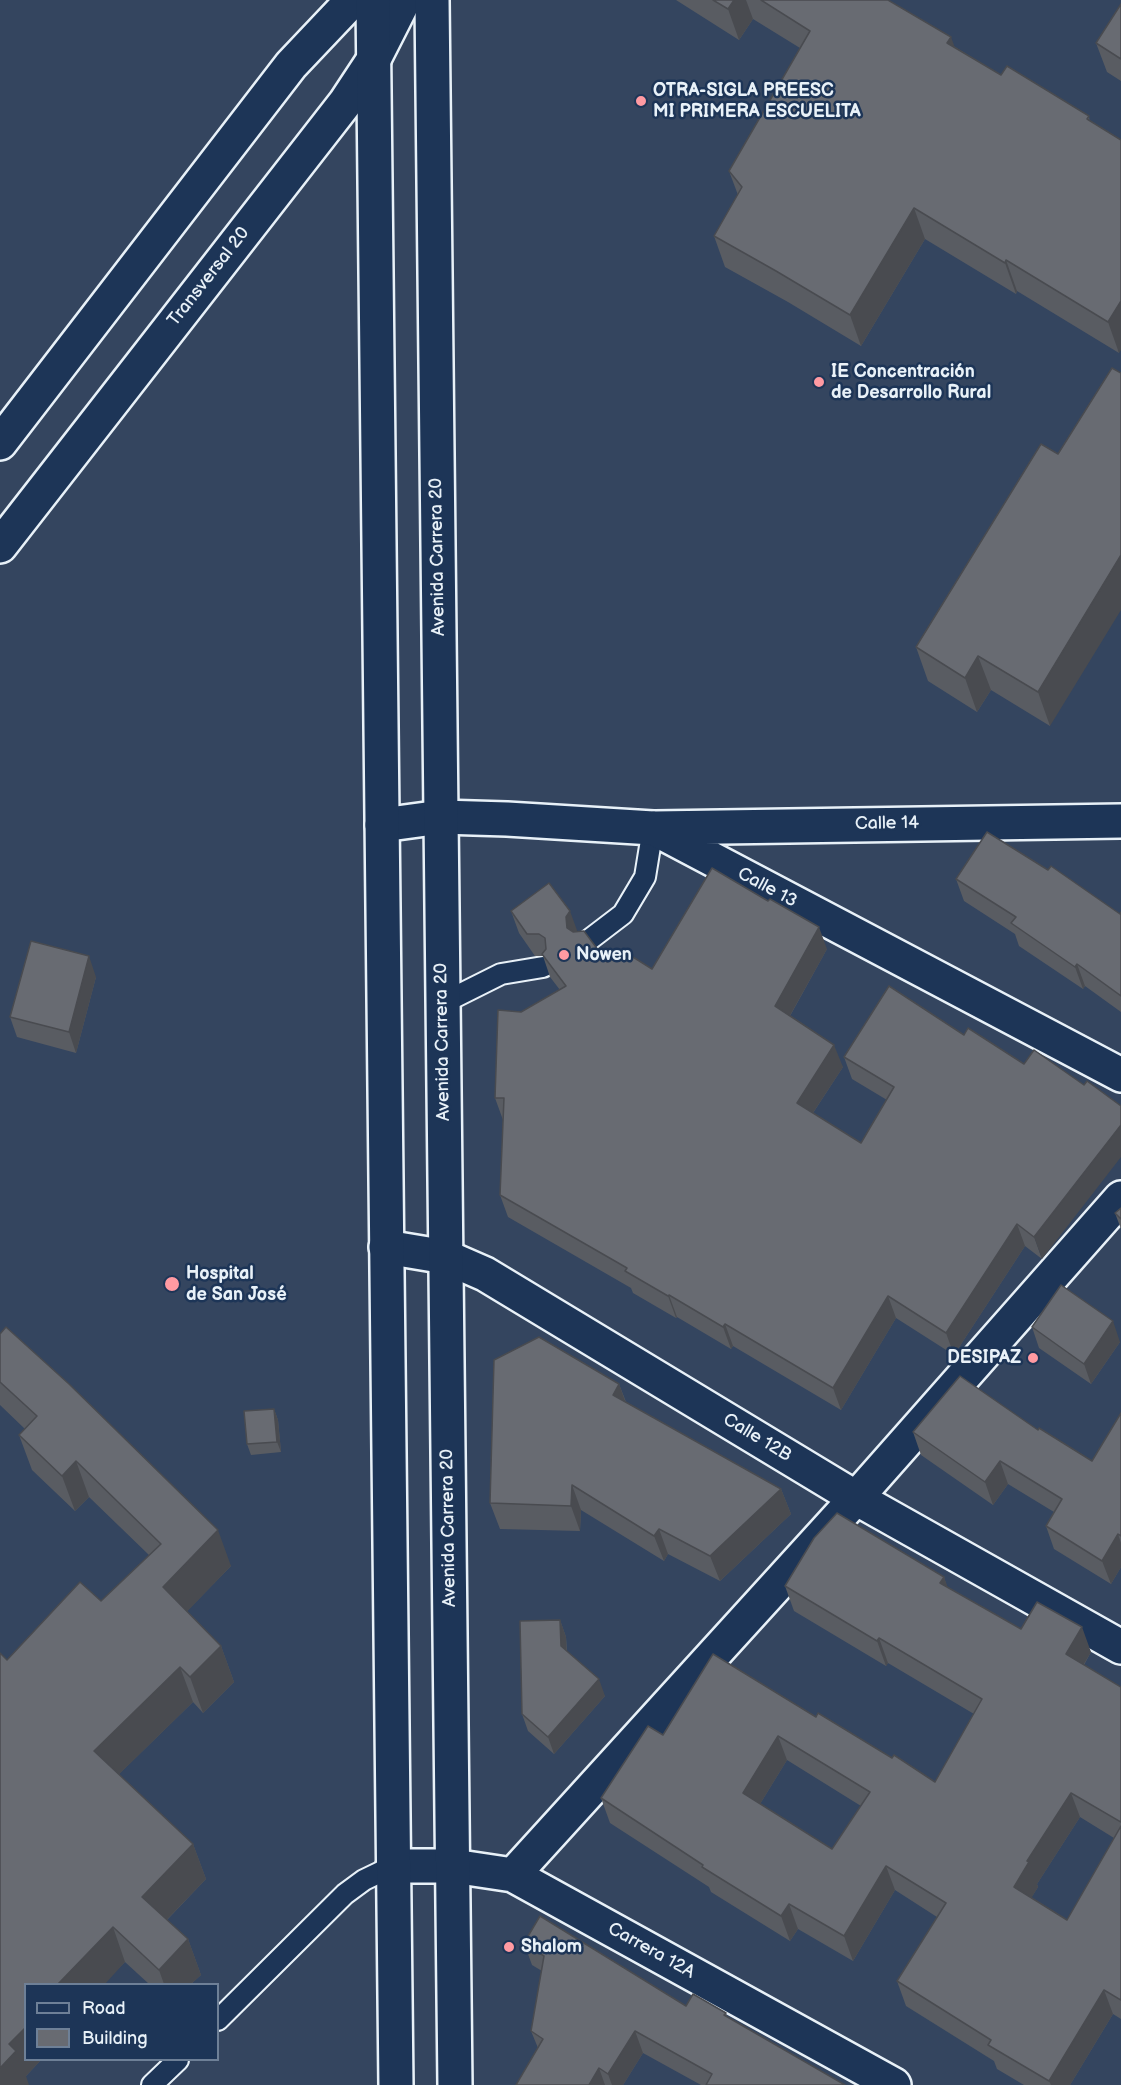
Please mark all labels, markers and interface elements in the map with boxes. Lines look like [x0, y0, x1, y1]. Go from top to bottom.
place label: OTRA-SIGLA PREESC MI PRIMERA ESCUELITA [653, 80, 861, 122]
marker: OTRA-SIGLA PREESC MI PRIMERA ESCUELITA [634, 94, 648, 108]
street label: Transversal 20 [164, 223, 254, 331]
place label: IE Concentración de Desarrollo Rural [831, 361, 991, 404]
marker: IE Concentración de Desarrollo Rural [812, 375, 826, 389]
street label: Avenida Carrera 20 [426, 478, 450, 636]
street label: Calle 14 [855, 813, 919, 835]
street label: Calle 13 [733, 863, 801, 913]
place label: Nowen [576, 944, 632, 966]
marker: Nowen [557, 948, 571, 962]
street label: Avenida Carrera 20 [431, 963, 455, 1121]
place label: Hospital de San José [186, 1263, 287, 1306]
marker: Hospital de San José [163, 1275, 181, 1293]
place label: DESIPAZ [947, 1347, 1021, 1369]
marker: DESIPAZ [1026, 1351, 1040, 1365]
street label: Calle 12B [719, 1409, 795, 1467]
street label: Avenida Carrera 20 [437, 1449, 461, 1607]
street label: Carrera 12A [604, 1918, 698, 1984]
place label: Shalom [521, 1936, 582, 1958]
marker: Shalom [502, 1940, 516, 1954]
legend [24, 1983, 219, 2061]
text: Road [82, 1998, 126, 2019]
text: Building [82, 2028, 148, 2049]

